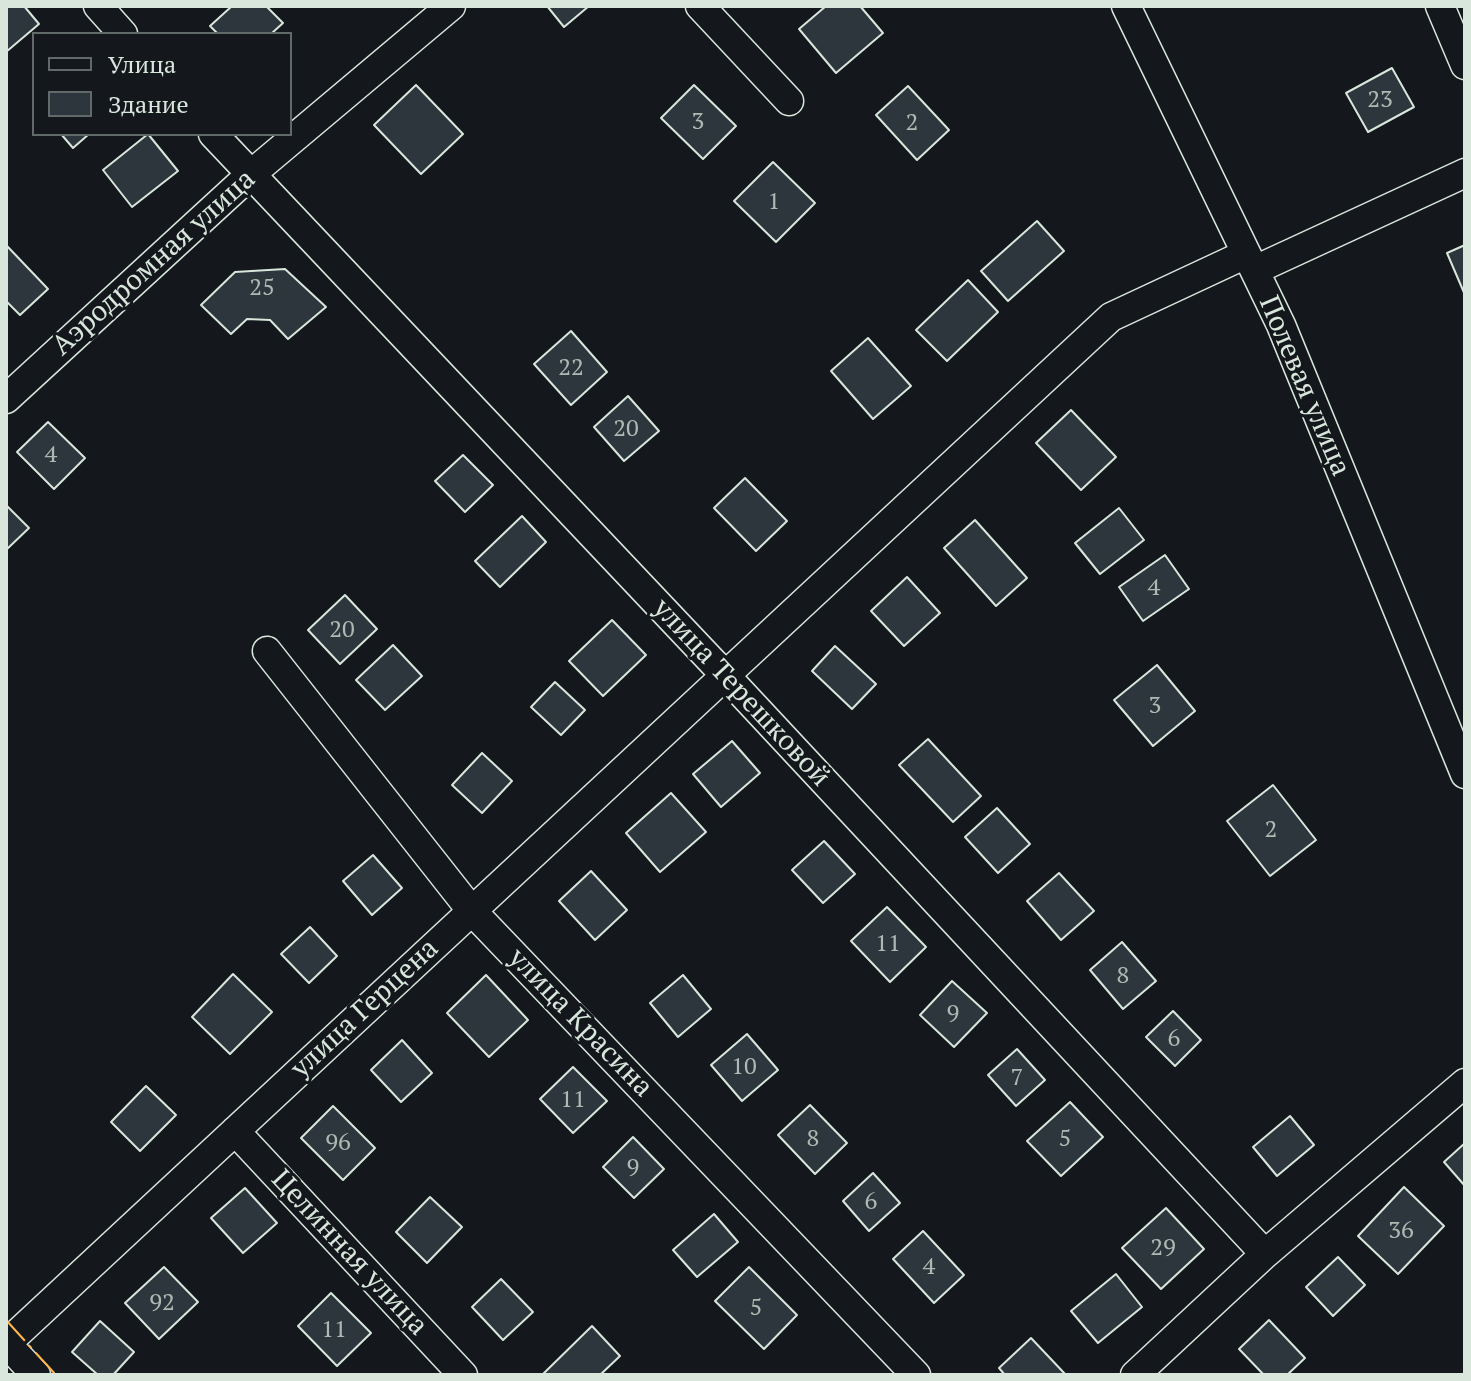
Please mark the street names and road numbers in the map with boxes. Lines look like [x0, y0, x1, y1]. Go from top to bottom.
street label: Аэродромная улица [46, 163, 262, 363]
street label: Полевая улица [1251, 291, 1357, 481]
street label: улица Терешковой [645, 592, 837, 794]
street label: улица Герцена [284, 932, 446, 1086]
street label: улица Красина [501, 942, 659, 1104]
street label: Целинная улица [264, 1163, 434, 1343]

